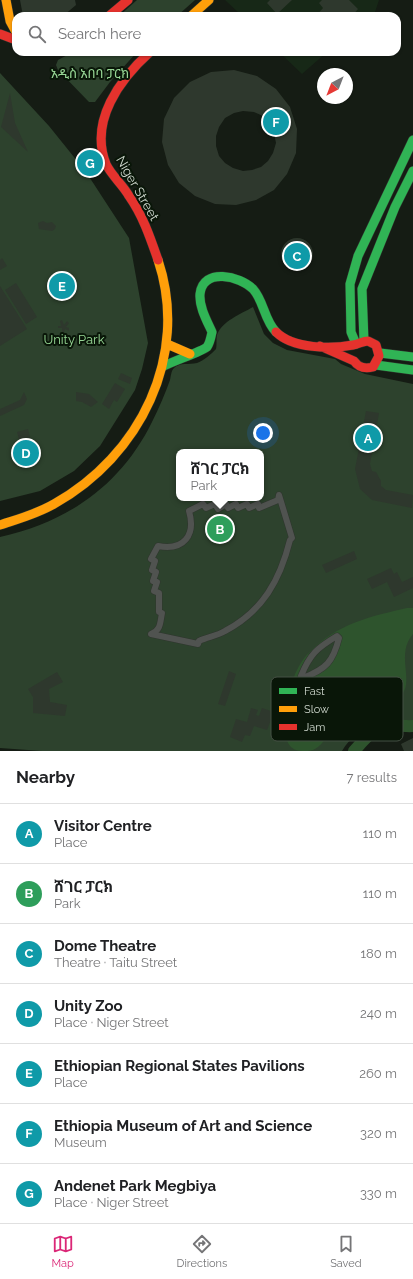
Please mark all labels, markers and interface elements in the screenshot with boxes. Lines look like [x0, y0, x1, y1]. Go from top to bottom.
search box [12, 12, 401, 56]
icon: search [26, 23, 48, 45]
text: Search here [58, 25, 141, 43]
park label: አዲስ አበባ ፓርክ [51, 66, 129, 81]
north arrow [317, 68, 353, 104]
pin: F [263, 107, 289, 137]
pin: G [77, 148, 103, 178]
street label: Niger Street [113, 153, 162, 224]
pin: C [284, 241, 310, 271]
pin: E [49, 271, 75, 301]
park label: Unity Park [43, 332, 105, 347]
your location [253, 423, 273, 443]
pin: A [355, 423, 381, 453]
pin: D [13, 438, 39, 468]
popup [176, 449, 264, 501]
text: ሸገር ፓርክ [190, 460, 250, 478]
text: Park [190, 478, 217, 493]
pin: B [207, 514, 233, 544]
legend [271, 677, 403, 741]
text: Fast [304, 685, 325, 698]
text: Slow [304, 703, 329, 716]
text: Jam [304, 721, 325, 734]
text: Nearby [16, 767, 75, 787]
text: 7 results [347, 770, 397, 785]
text: Visitor Centre [54, 817, 152, 835]
text: A [25, 826, 33, 841]
text: 110 m [363, 826, 397, 841]
text: Place [54, 835, 87, 850]
text: ሸገር ፓርክ [54, 878, 113, 896]
text: B [25, 886, 33, 901]
text: 110 m [363, 886, 397, 901]
text: Park [54, 896, 81, 911]
text: Dome Theatre [54, 937, 156, 955]
text: C [25, 946, 33, 961]
text: 180 m [361, 946, 397, 961]
text: Theatre · Taitu Street [54, 955, 177, 970]
text: Unity Zoo [54, 997, 123, 1015]
text: D [24, 1006, 34, 1021]
text: 240 m [360, 1006, 397, 1021]
text: Place · Niger Street [54, 1015, 169, 1030]
text: Ethiopian Regional States Pavilions [54, 1057, 305, 1075]
text: E [25, 1066, 33, 1081]
text: 260 m [359, 1066, 397, 1081]
text: Place [54, 1075, 87, 1090]
text: Ethiopia Museum of Art and Science [54, 1117, 312, 1135]
text: F [25, 1126, 33, 1141]
text: 320 m [360, 1126, 397, 1141]
text: Museum [54, 1135, 107, 1150]
text: Andenet Park Megbiya [54, 1177, 216, 1195]
text: G [24, 1186, 34, 1201]
text: 330 m [360, 1186, 397, 1201]
text: Place · Niger Street [54, 1195, 169, 1210]
tab: Map [51, 1233, 74, 1270]
tab: Directions [177, 1233, 227, 1270]
tab: Saved [330, 1233, 362, 1270]

